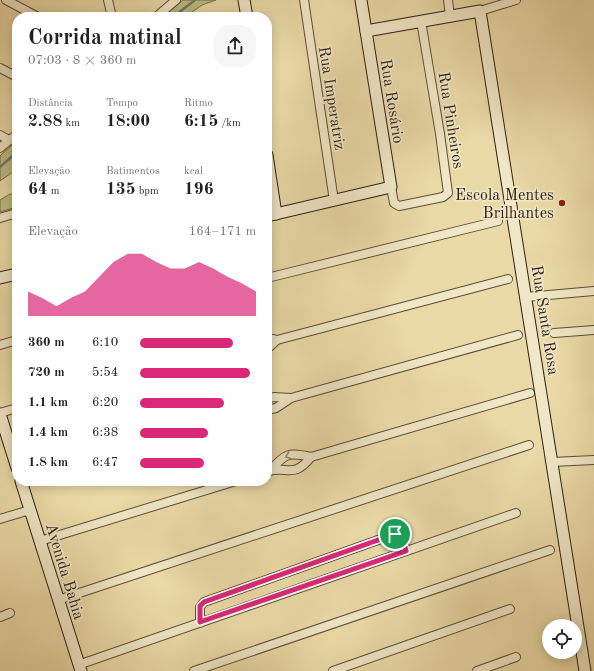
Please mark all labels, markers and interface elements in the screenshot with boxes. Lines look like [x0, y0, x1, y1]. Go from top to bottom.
button: share [214, 25, 256, 67]
text: Corrida matinal [28, 27, 182, 49]
street label: Rua Imperatriz [315, 45, 347, 151]
text: 07:03 · 8 × 360 m [28, 54, 136, 67]
street label: Rua Rosário [376, 58, 406, 145]
street label: Rua Pinheiros [434, 71, 466, 170]
text: Distância [28, 98, 73, 109]
text: Tempo [106, 98, 138, 109]
text: Ritmo [184, 98, 213, 109]
text: 2.88 [28, 113, 62, 130]
text: 18:00 [106, 113, 150, 130]
text: 6:15 [184, 113, 218, 130]
text: km [62, 118, 80, 129]
text: /km [218, 118, 241, 129]
text: Elevação [28, 166, 70, 177]
text: Batimentos [106, 166, 160, 177]
text: kcal [184, 166, 203, 177]
text: 64 [28, 181, 48, 198]
text: 135 [106, 181, 136, 198]
text: 196 [184, 181, 214, 198]
text: m [48, 186, 60, 197]
text: bpm [136, 186, 159, 197]
place label: Escola Mentes Brilhantes [455, 188, 554, 222]
marker: Escola Mentes Brilhantes [557, 198, 567, 208]
text: Elevação [28, 225, 78, 238]
text: 164–171 m [189, 225, 256, 238]
street label: Rua Santa Rosa [527, 264, 561, 377]
text: 360 m [28, 336, 65, 349]
text: 6:10 [92, 336, 118, 349]
text: 720 m [28, 366, 65, 379]
text: 5:54 [92, 366, 118, 379]
text: 1.1 km [28, 396, 68, 409]
text: 6:20 [92, 396, 118, 409]
text: 1.4 km [28, 426, 68, 439]
text: 6:38 [92, 426, 118, 439]
one-way arrow [285, 451, 292, 460]
text: 1.8 km [28, 456, 68, 469]
text: 6:47 [92, 456, 118, 469]
pin [378, 517, 412, 551]
street label: Avenida Bahia [42, 522, 86, 622]
icon: arrive [384, 523, 406, 545]
map controls [542, 619, 582, 659]
button: locate [542, 619, 582, 659]

